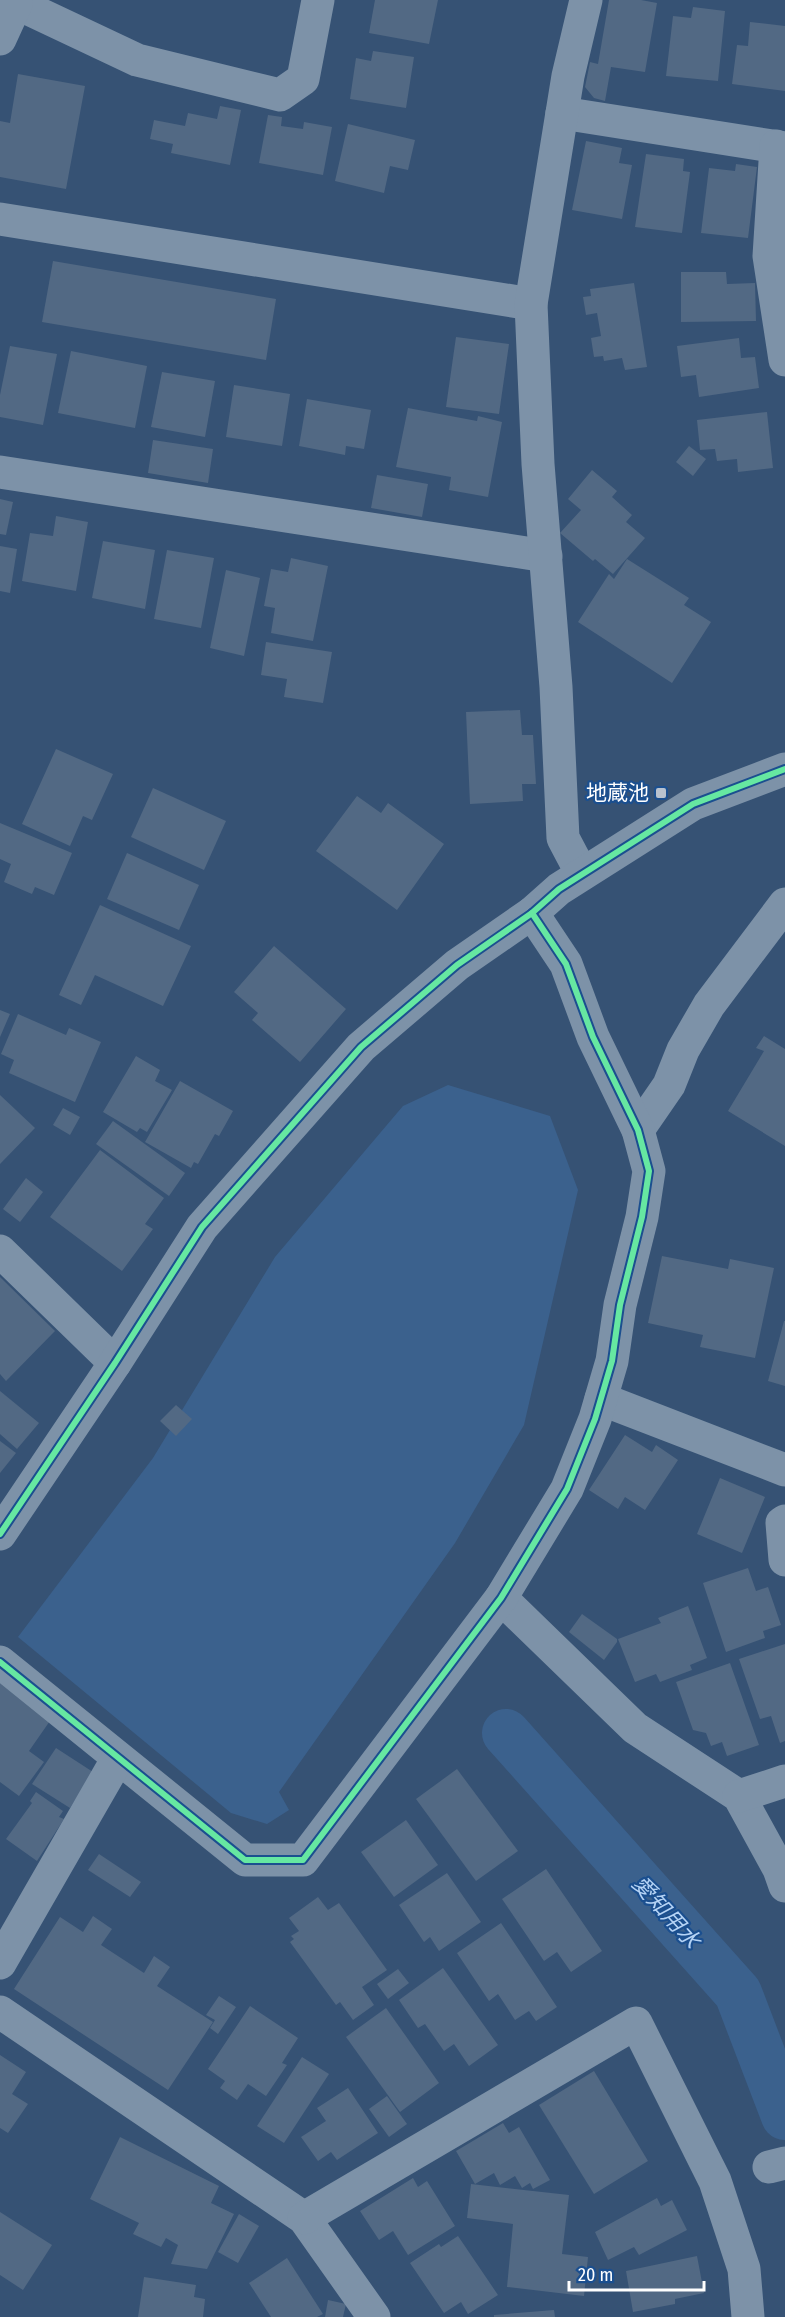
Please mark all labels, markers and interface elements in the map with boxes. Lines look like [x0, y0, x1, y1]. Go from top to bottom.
place label: 地蔵池 [586, 780, 649, 806]
marker: 地蔵池 [654, 786, 668, 800]
water label: 愛知用水 [627, 1870, 707, 1955]
scale bar [569, 2254, 704, 2292]
text: 20 m [578, 2264, 613, 2286]

